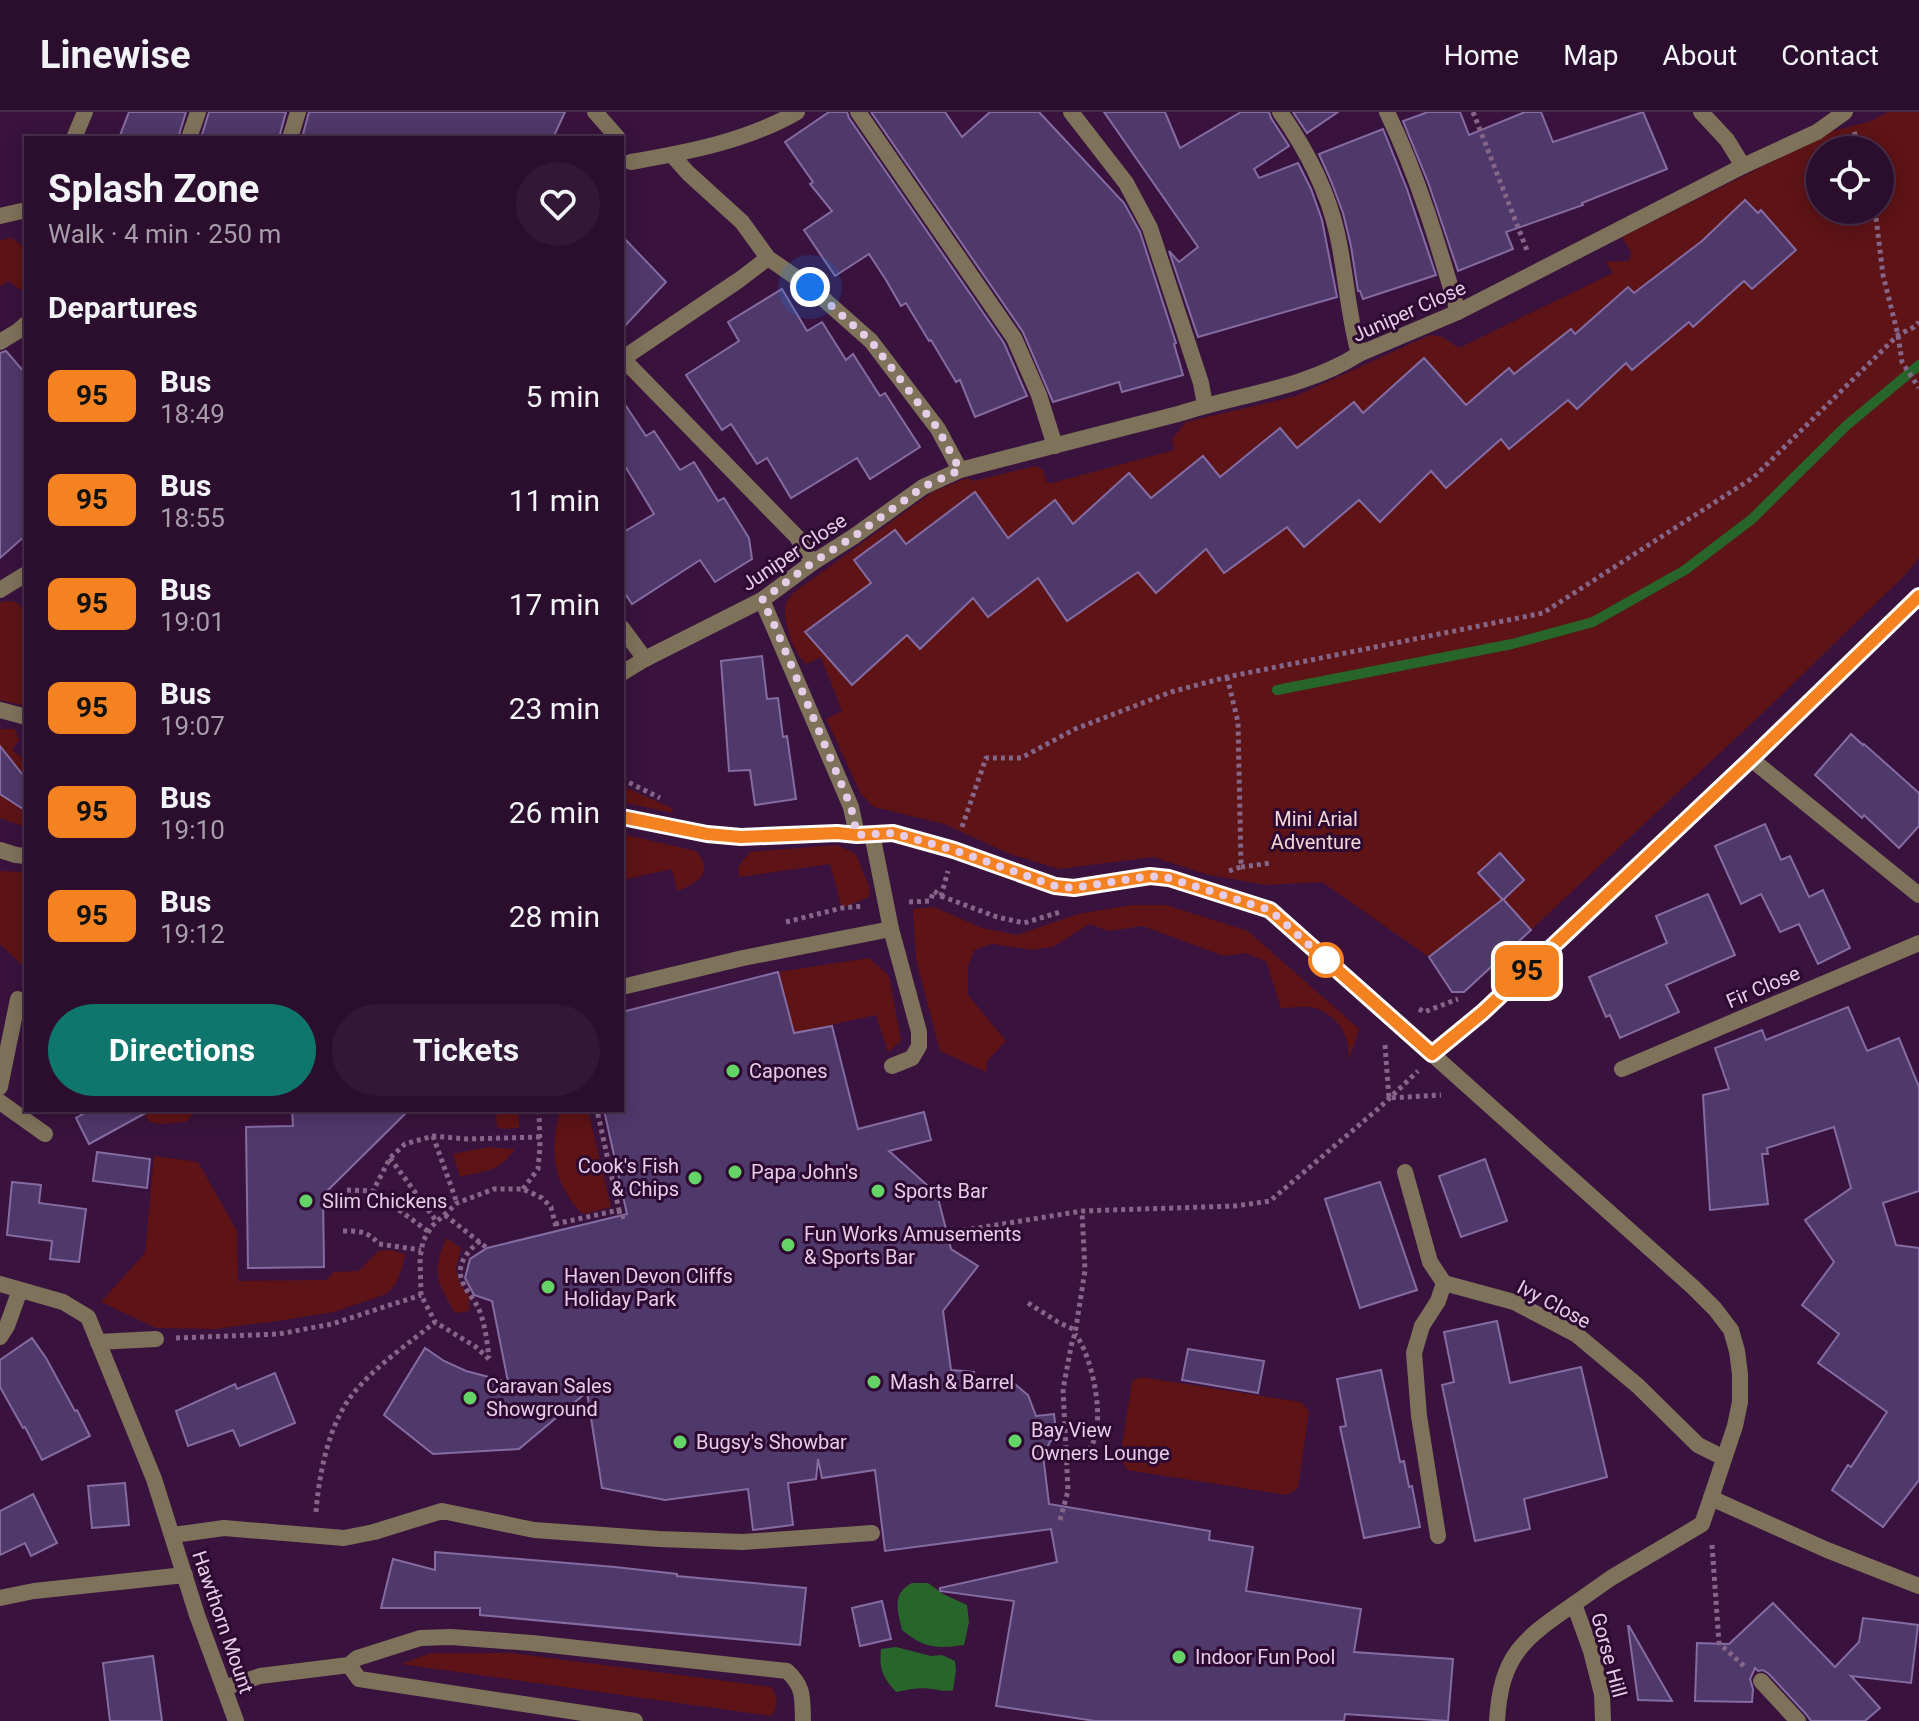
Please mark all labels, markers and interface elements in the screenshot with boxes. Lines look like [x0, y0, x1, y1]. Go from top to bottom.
text: Linewise [40, 33, 190, 77]
text: Home [1444, 39, 1519, 72]
text: Map [1563, 39, 1619, 72]
text: About [1663, 39, 1737, 72]
text: Contact [1781, 39, 1879, 72]
map controls [1806, 136, 1894, 224]
button: locate [1806, 136, 1894, 224]
button: heart [516, 162, 600, 246]
text: Splash Zone [48, 167, 259, 211]
text: Walk · 4 min · 250 m [48, 219, 281, 249]
your location [790, 267, 830, 307]
street label: Juniper Close [1348, 275, 1470, 347]
text: Departures [48, 290, 198, 325]
text: Bus [160, 364, 211, 399]
text: 95 [76, 379, 108, 412]
text: 5 min [526, 379, 600, 414]
text: 18:49 [160, 399, 225, 429]
text: Bus [160, 468, 211, 503]
text: 95 [76, 483, 108, 516]
text: 11 min [509, 483, 600, 518]
text: 18:55 [160, 503, 225, 533]
street label: Juniper Close [737, 508, 851, 596]
text: Bus [160, 572, 211, 607]
text: 95 [76, 587, 108, 620]
text: 17 min [509, 587, 600, 622]
text: 19:01 [160, 607, 225, 637]
text: Bus [160, 676, 211, 711]
text: 95 [76, 691, 108, 724]
text: 23 min [509, 691, 600, 726]
text: 19:07 [160, 711, 225, 741]
text: Bus [160, 780, 211, 815]
text: 95 [76, 795, 108, 828]
text: 26 min [509, 795, 600, 830]
park label: Mini Arial Adventure [1271, 807, 1361, 854]
text: 19:10 [160, 815, 225, 845]
text: Bus [160, 884, 211, 919]
text: 95 [76, 899, 108, 932]
text: 28 min [509, 899, 600, 934]
text: 19:12 [160, 919, 225, 949]
unlabelled marker [1309, 943, 1343, 977]
line badge: 95 [1491, 945, 1563, 997]
text: 95 [1511, 954, 1543, 987]
street label: Fir Close [1722, 961, 1804, 1013]
button: Directions [48, 1004, 316, 1096]
button: Tickets [332, 1004, 600, 1096]
place label: Capones [749, 1059, 828, 1083]
marker: Capones [724, 1062, 742, 1080]
place label: Cook's Fish & Chips [578, 1154, 679, 1201]
place label: Papa John's [751, 1160, 858, 1184]
marker: Papa John's [726, 1163, 744, 1181]
marker: Cook's Fish & Chips [686, 1169, 704, 1187]
place label: Sports Bar [894, 1179, 988, 1203]
marker: Sports Bar [869, 1182, 887, 1200]
place label: Slim Chickens [322, 1189, 447, 1213]
marker: Slim Chickens [297, 1192, 315, 1210]
place label: Fun Works Amusements & Sports Bar [804, 1222, 1022, 1269]
marker: Fun Works Amusements & Sports Bar [779, 1236, 797, 1254]
place label: Haven Devon Cliffs Holiday Park [564, 1264, 733, 1311]
street label: Ivy Close [1513, 1275, 1595, 1333]
marker: Haven Devon Cliffs Holiday Park [539, 1278, 557, 1296]
place label: Mash & Barrel [890, 1370, 1014, 1394]
marker: Mash & Barrel [865, 1373, 883, 1391]
place label: Caravan Sales Showground [486, 1374, 612, 1421]
marker: Caravan Sales Showground [461, 1389, 479, 1407]
place label: Bay View Owners Lounge [1031, 1418, 1170, 1465]
place label: Bugsy's Showbar [696, 1430, 847, 1454]
marker: Bay View Owners Lounge [1006, 1432, 1024, 1450]
marker: Bugsy's Showbar [671, 1433, 689, 1451]
street label: Hawthorn Mount [187, 1547, 259, 1697]
street label: Gorse Hill [1586, 1610, 1632, 1700]
place label: Indoor Fun Pool [1195, 1645, 1335, 1669]
marker: Indoor Fun Pool [1170, 1648, 1188, 1666]

